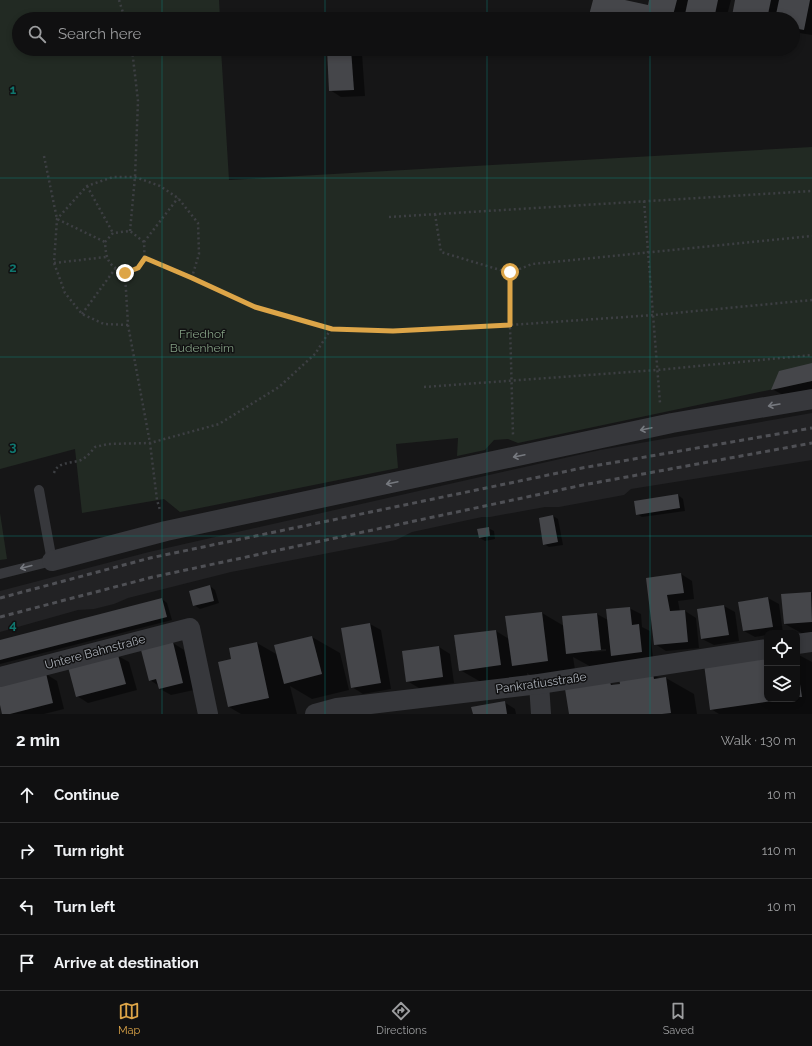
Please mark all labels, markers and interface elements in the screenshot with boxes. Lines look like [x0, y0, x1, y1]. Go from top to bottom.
search box [12, 12, 800, 56]
icon: search [26, 23, 48, 45]
text: Search here [58, 25, 141, 43]
text: 1 [10, 82, 17, 97]
text: 2 [9, 260, 17, 275]
route start [501, 263, 519, 281]
route end [116, 264, 134, 282]
park label: Friedhof Budenheim [170, 327, 234, 355]
one-way arrow [767, 402, 780, 410]
one-way arrow [640, 425, 653, 433]
text: 3 [9, 439, 17, 454]
one-way arrow [513, 453, 526, 461]
one-way arrow [385, 480, 398, 488]
one-way arrow [20, 564, 33, 572]
text: 4 [9, 617, 17, 632]
map controls [764, 630, 800, 702]
button: locate [764, 630, 800, 666]
street label: Untere Bahnstraße [43, 632, 147, 672]
button: layers [764, 666, 800, 702]
street label: Pankratiusstraße [495, 670, 587, 696]
text: 2 min [16, 730, 60, 750]
text: Walk · 130 m [721, 733, 796, 748]
icon: ahead [16, 784, 38, 806]
text: Continue [54, 786, 119, 804]
text: 10 m [767, 787, 796, 802]
icon: right [16, 840, 38, 862]
text: Turn right [54, 842, 124, 860]
text: 110 m [762, 843, 796, 858]
icon: left [16, 896, 38, 918]
text: Turn left [54, 898, 115, 916]
text: 10 m [767, 899, 796, 914]
icon: arrive [16, 952, 38, 974]
text: Arrive at destination [54, 954, 199, 972]
tab: Map [118, 1000, 140, 1037]
tab: Directions [376, 1000, 427, 1037]
tab: Saved [663, 1000, 694, 1037]

